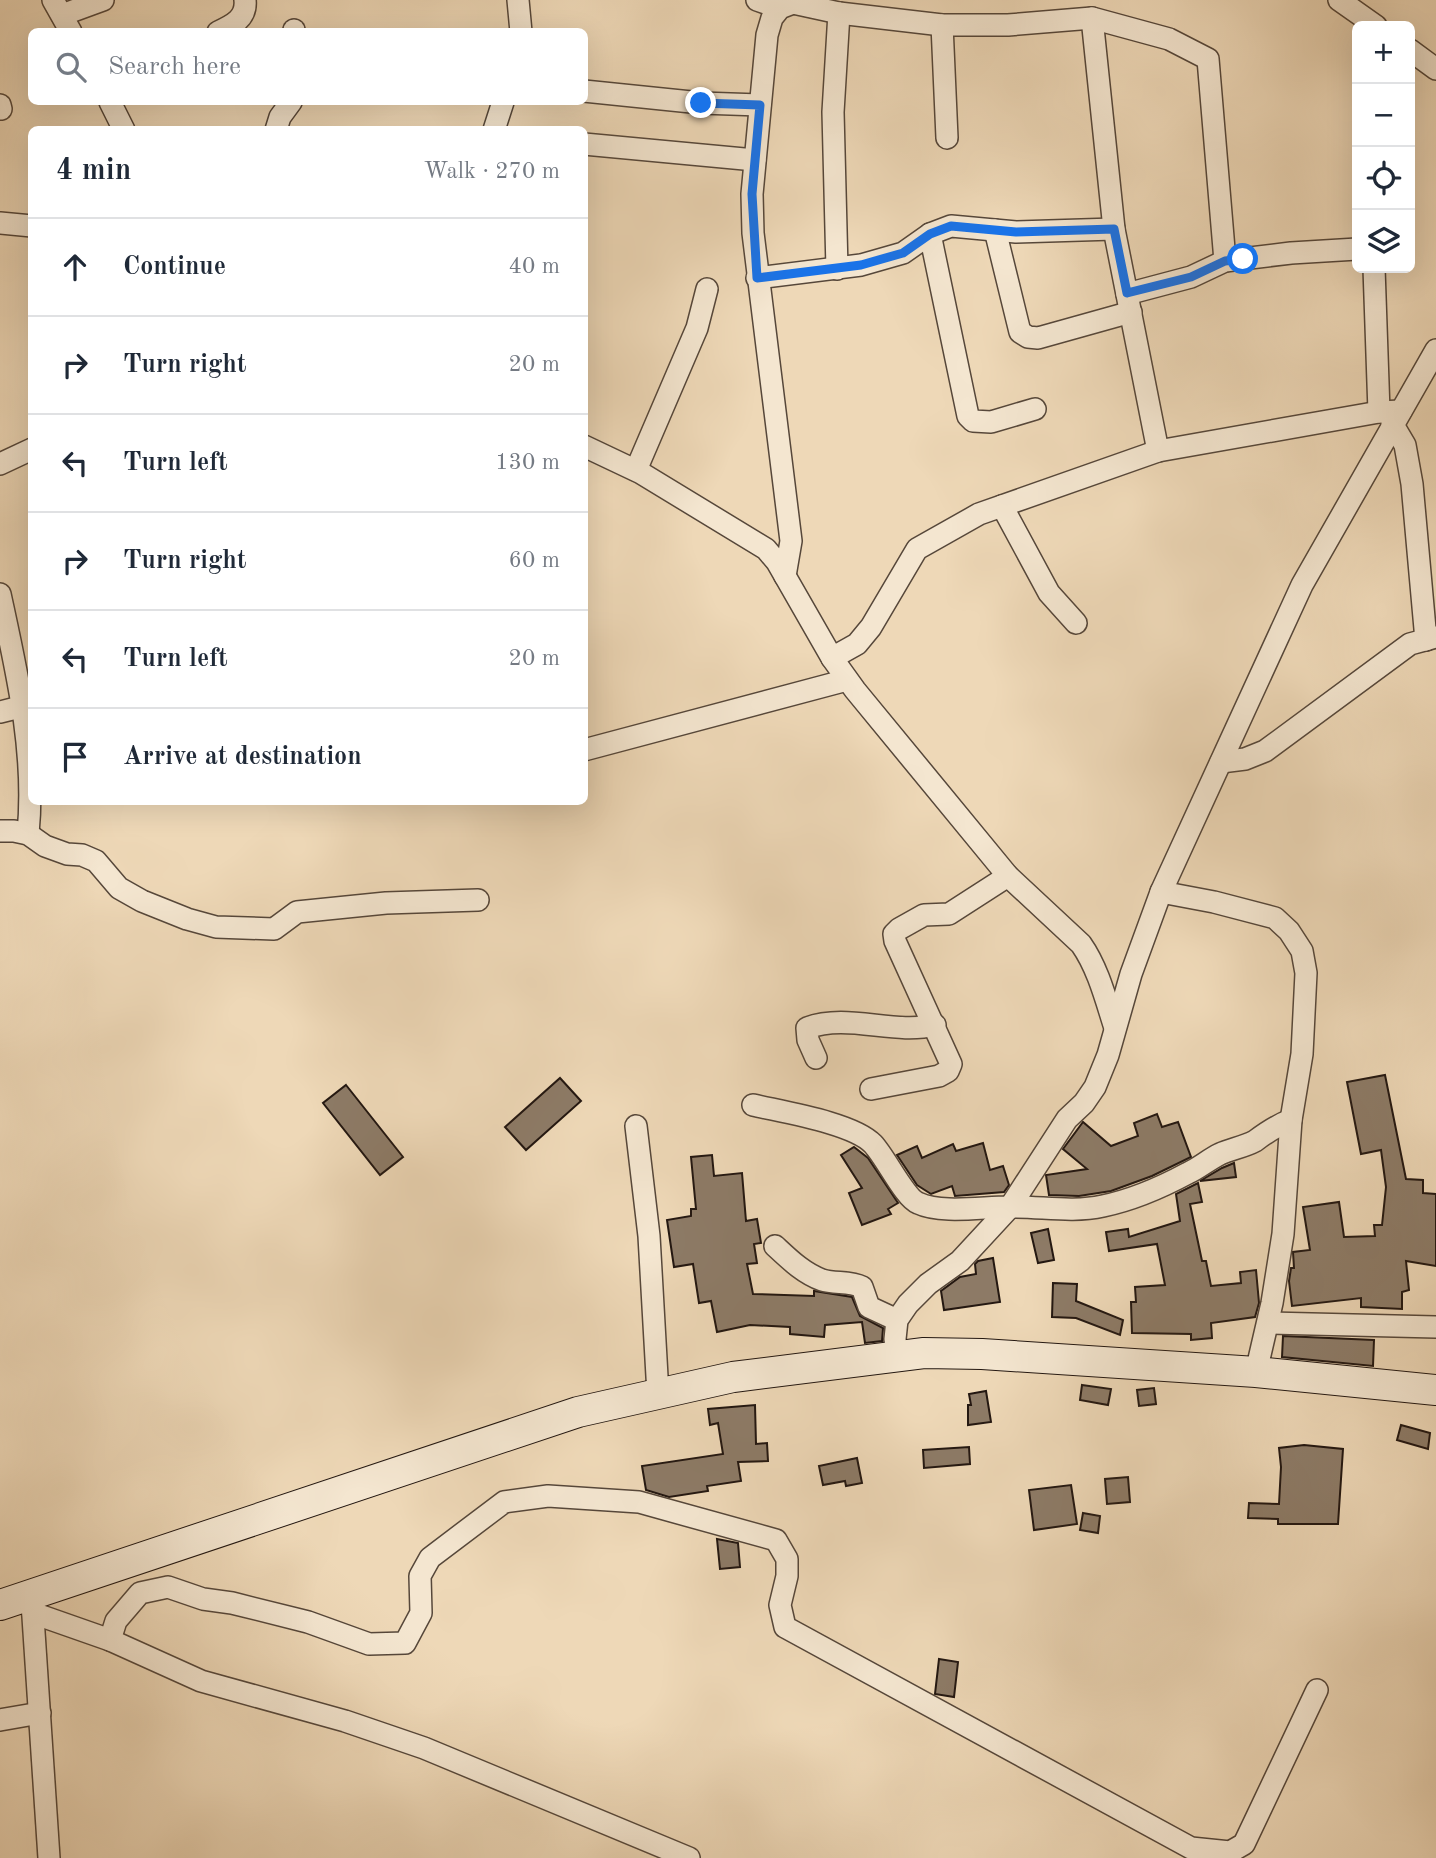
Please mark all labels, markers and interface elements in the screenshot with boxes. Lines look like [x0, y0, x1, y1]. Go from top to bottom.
map controls [1352, 21, 1415, 273]
button: + [1352, 21, 1415, 84]
search box [28, 28, 588, 105]
icon: search [52, 48, 90, 86]
text: Search here [108, 54, 241, 80]
button: − [1352, 84, 1415, 147]
route end [685, 87, 716, 118]
button: locate [1352, 147, 1415, 210]
text: 4 min [56, 156, 131, 186]
text: Walk · 270 m [424, 160, 560, 183]
button: layers [1352, 210, 1415, 273]
route start [1227, 243, 1258, 274]
icon: ahead [56, 248, 94, 286]
text: Continue [123, 254, 226, 280]
text: 40 m [509, 255, 560, 278]
icon: right [56, 346, 94, 384]
text: Turn right [123, 352, 246, 378]
text: 20 m [509, 353, 560, 376]
icon: left [56, 444, 94, 482]
text: Turn left [123, 450, 228, 476]
text: 130 m [495, 451, 560, 474]
icon: right [56, 542, 94, 580]
text: Turn right [123, 548, 246, 574]
text: 60 m [509, 549, 560, 572]
icon: left [56, 640, 94, 678]
text: Turn left [123, 646, 228, 672]
text: 20 m [509, 647, 560, 670]
icon: arrive [56, 738, 94, 776]
text: Arrive at destination [123, 744, 362, 770]

